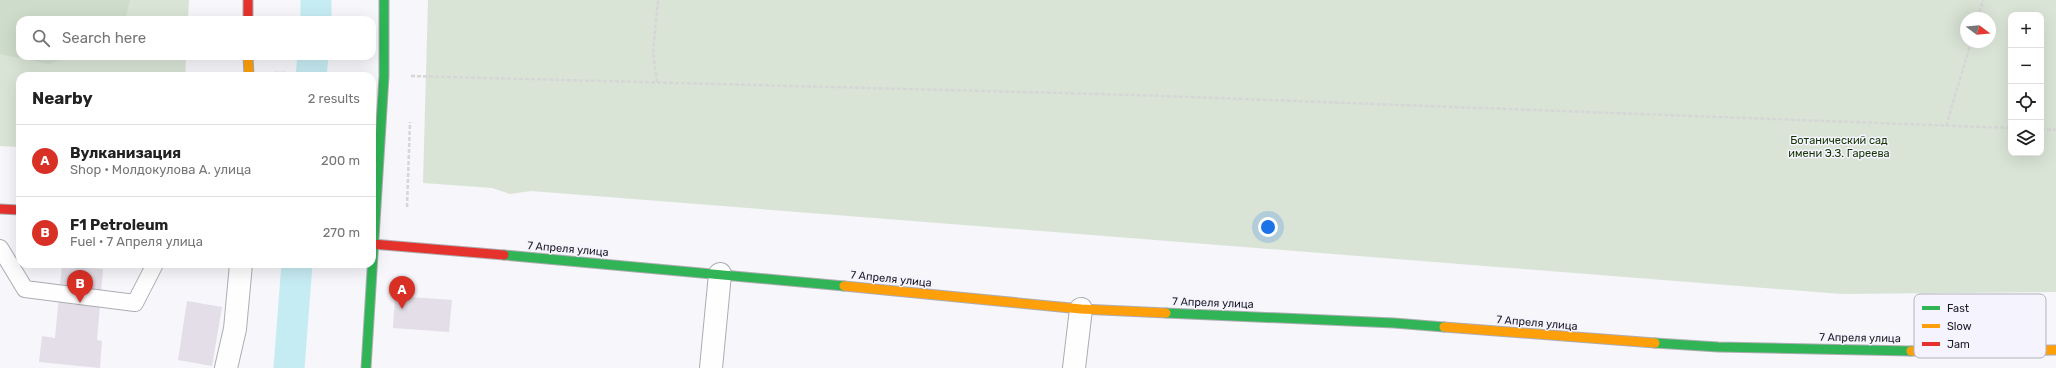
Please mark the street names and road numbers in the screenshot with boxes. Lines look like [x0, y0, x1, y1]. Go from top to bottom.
street label: 7 Апреля улица [527, 239, 609, 259]
street label: 7 Апреля улица [850, 268, 932, 290]
street label: 7 Апреля улица [1172, 295, 1254, 311]
street label: 7 Апреля улица [1496, 313, 1578, 333]
street label: 7 Апреля улица [1819, 331, 1901, 345]

